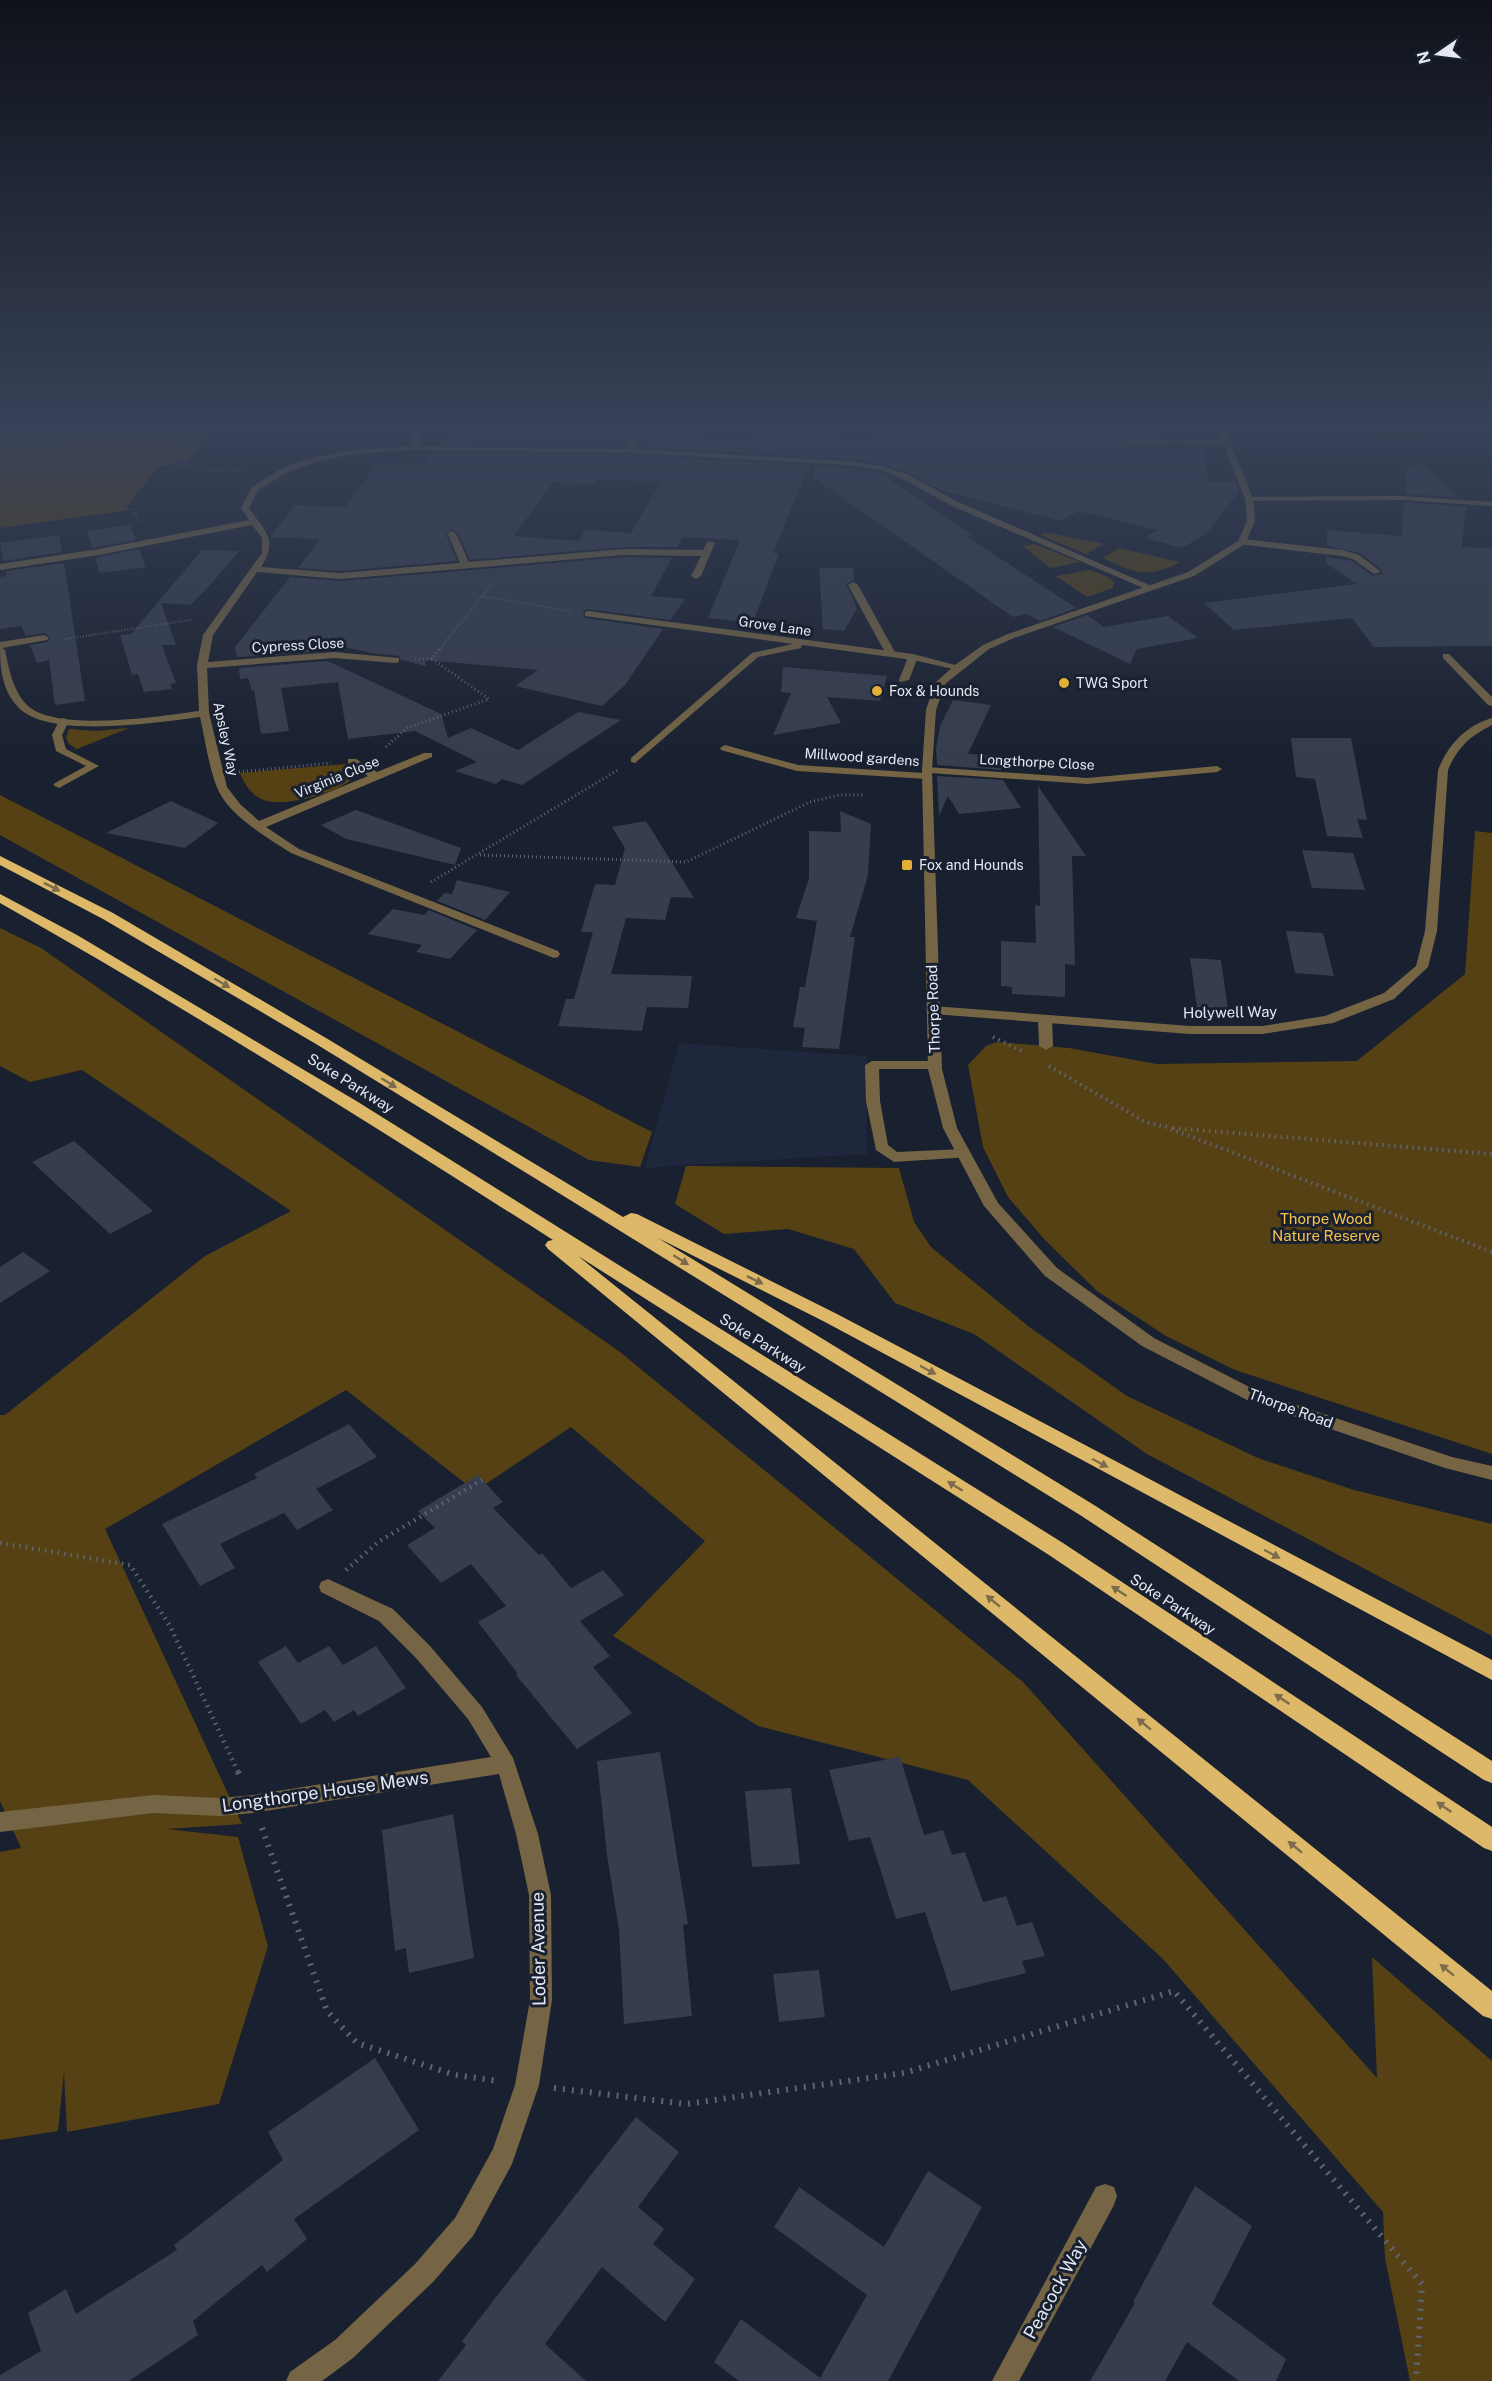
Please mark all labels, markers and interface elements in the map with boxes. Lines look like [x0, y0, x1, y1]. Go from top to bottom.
north arrow [1408, 24, 1468, 84]
text: N [1413, 49, 1435, 66]
street label: Grove Lane [738, 613, 812, 639]
street label: Cypress Close [251, 635, 345, 655]
place label: TWG Sport [1076, 675, 1148, 691]
marker: TWG Sport [1057, 676, 1071, 690]
place label: Fox & Hounds [889, 683, 979, 699]
marker: Fox & Hounds [870, 684, 884, 698]
street label: Apsley Way [210, 701, 242, 778]
street label: Millwood gardens [804, 745, 920, 769]
street label: Longthorpe Close [979, 751, 1095, 773]
street label: Virginia Close [292, 753, 382, 801]
place label: Fox and Hounds [919, 857, 1024, 873]
marker: Fox and Hounds [900, 858, 914, 872]
one-way arrow [44, 882, 61, 892]
street label: Thorpe Road [923, 965, 943, 1053]
one-way arrow [214, 977, 230, 988]
street label: Holywell Way [1183, 1003, 1277, 1021]
street label: Soke Parkway [305, 1050, 397, 1116]
one-way arrow [381, 1077, 397, 1088]
park label: Thorpe Wood Nature Reserve [1272, 1210, 1380, 1244]
one-way arrow [673, 1255, 689, 1266]
one-way arrow [747, 1275, 764, 1285]
street label: Soke Parkway [717, 1310, 809, 1376]
one-way arrow [920, 1365, 937, 1375]
street label: Thorpe Road [1247, 1385, 1335, 1431]
one-way arrow [1091, 1457, 1109, 1467]
one-way arrow [947, 1481, 963, 1492]
one-way arrow [1264, 1549, 1281, 1559]
street label: Soke Parkway [1127, 1570, 1219, 1638]
one-way arrow [1111, 1586, 1127, 1597]
one-way arrow [985, 1596, 1000, 1608]
one-way arrow [1274, 1693, 1290, 1704]
one-way arrow [1136, 1718, 1152, 1731]
street label: Longthorpe House Mews [220, 1766, 430, 1816]
one-way arrow [1435, 1802, 1452, 1813]
one-way arrow [1287, 1841, 1303, 1854]
street label: Loder Avenue [527, 1892, 549, 2006]
one-way arrow [1439, 1965, 1454, 1977]
street label: Peacock Way [1019, 2235, 1091, 2342]

